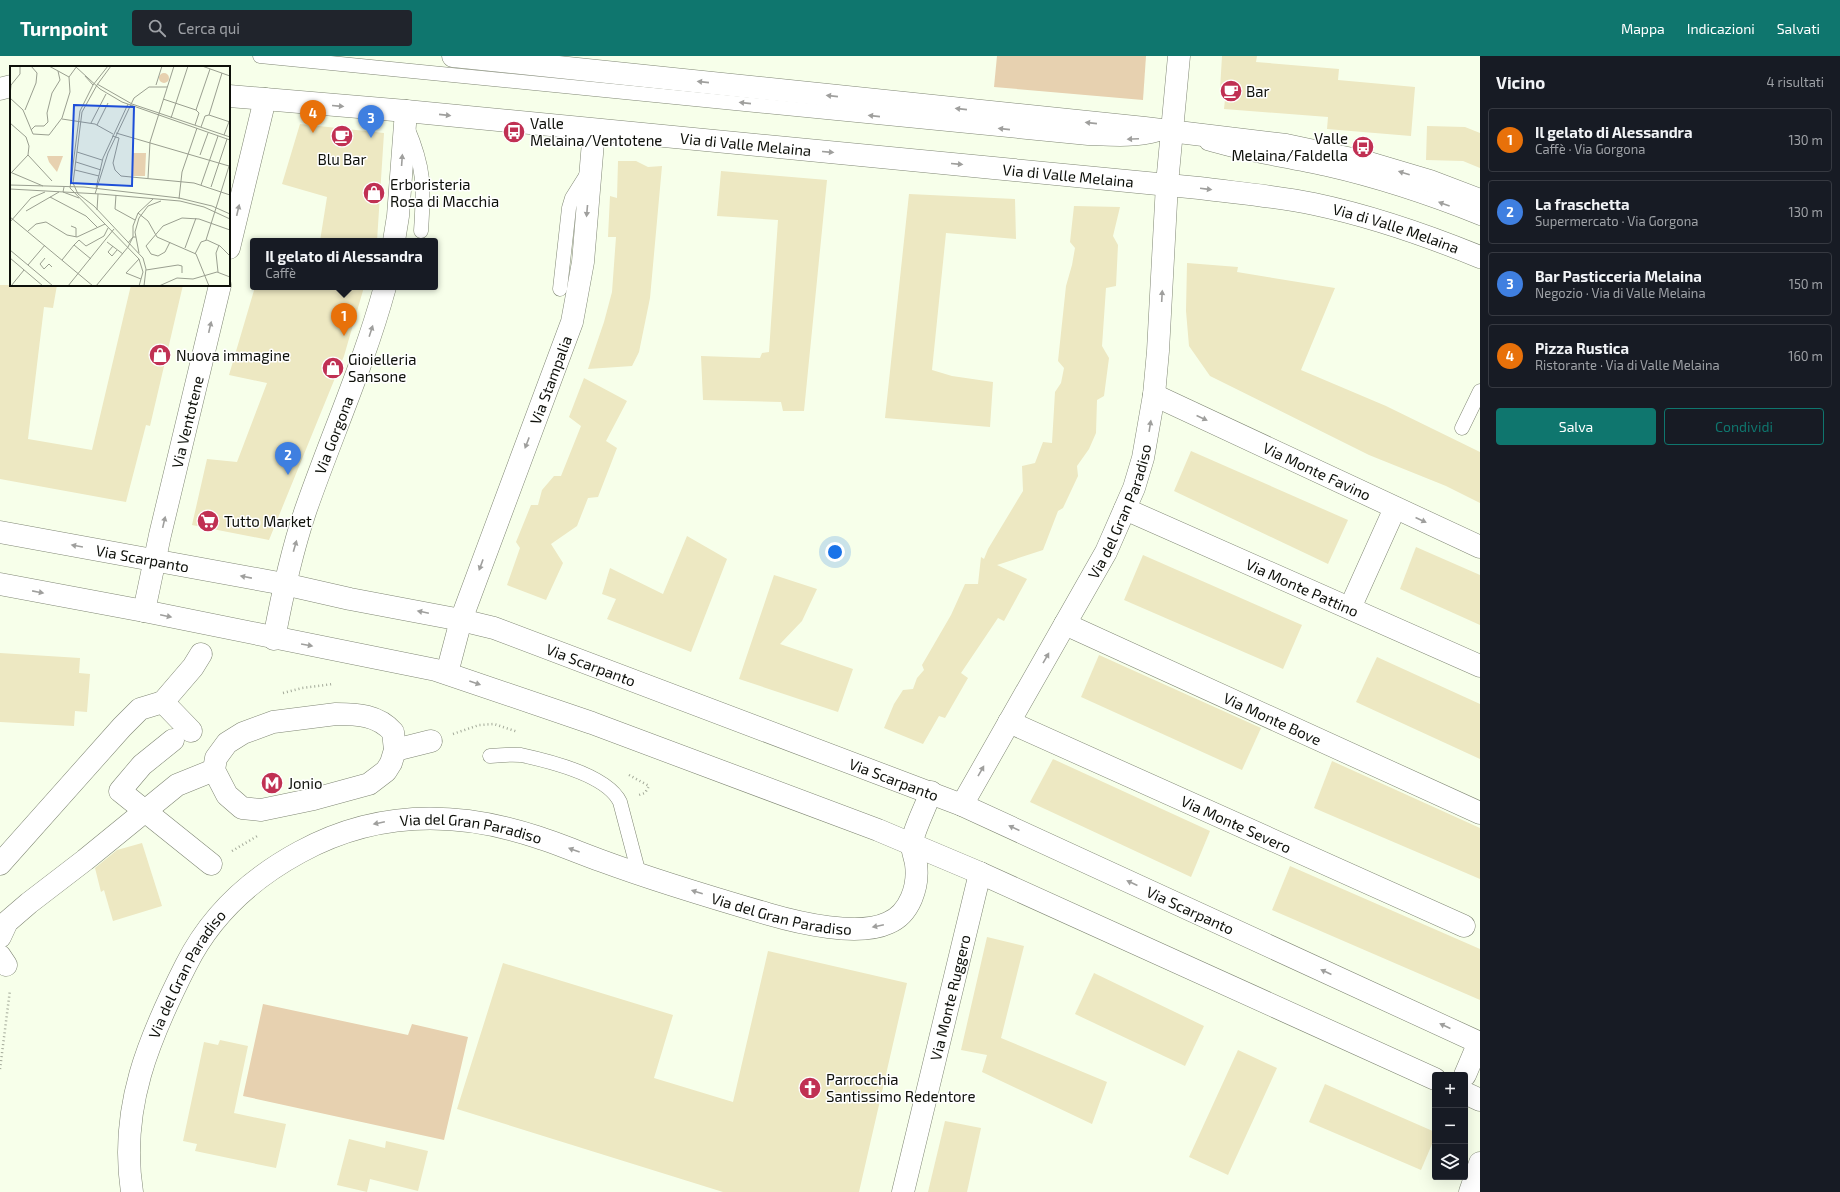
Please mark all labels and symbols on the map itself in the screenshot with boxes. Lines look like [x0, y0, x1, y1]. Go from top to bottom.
inset map [10, 66, 230, 286]
cafe icon: Bar [1218, 78, 1244, 104]
one-way arrow [697, 79, 709, 86]
place label: Bar [1246, 82, 1270, 100]
one-way arrow [826, 93, 838, 99]
pin: 4 [300, 100, 326, 133]
one-way arrow [739, 100, 751, 106]
one-way arrow [332, 102, 344, 109]
pin: 3 [358, 105, 384, 138]
one-way arrow [955, 106, 967, 113]
one-way arrow [439, 112, 451, 119]
one-way arrow [868, 113, 880, 119]
place label: Valle Melaina/Ventotene [530, 114, 662, 149]
bus stop icon: Valle Melaina/Ventotene [501, 119, 527, 145]
one-way arrow [1085, 119, 1097, 126]
cafe icon: Blu Bar [329, 123, 355, 149]
one-way arrow [998, 126, 1010, 132]
street label: Via di Valle Melaina [679, 129, 812, 159]
place label: Valle Melaina/Faldella [1231, 129, 1348, 164]
bus stop icon: Valle Melaina/Faldella [1350, 134, 1376, 160]
one-way arrow [1126, 136, 1139, 142]
one-way arrow [822, 149, 834, 156]
place label: Blu Bar [317, 150, 367, 168]
one-way arrow [399, 154, 406, 166]
street label: Via di Valle Melaina [1002, 160, 1135, 191]
one-way arrow [951, 161, 963, 168]
one-way arrow [1397, 170, 1409, 176]
place label: Erboristeria Rosa di Macchia [390, 175, 499, 210]
shop icon: Erboristeria Rosa di Macchia [361, 180, 387, 206]
one-way arrow [1200, 186, 1212, 192]
street label: Via di Valle Melaina [1331, 200, 1462, 257]
one-way arrow [1437, 200, 1449, 206]
one-way arrow [235, 204, 241, 216]
one-way arrow [584, 205, 591, 217]
one-way arrow [1159, 289, 1165, 302]
pin: 1 [331, 303, 357, 336]
one-way arrow [207, 321, 213, 333]
one-way arrow [368, 325, 374, 337]
street label: Via Stampalia [526, 333, 575, 427]
shop icon: Nuova immagine [147, 342, 173, 368]
place label: Nuova immagine [176, 346, 290, 364]
place label: Gioielleria Sansone [348, 350, 416, 385]
shop icon: Gioielleria Sansone [320, 355, 346, 381]
street label: Via Ventotene [167, 374, 207, 470]
street label: Via Gorgona [311, 393, 357, 477]
one-way arrow [1196, 415, 1207, 421]
one-way arrow [1147, 420, 1153, 432]
one-way arrow [523, 438, 529, 450]
street label: Via Monte Favino [1260, 438, 1374, 504]
pin: 2 [275, 442, 301, 475]
street label: Via del Gran Paradiso [1084, 443, 1154, 582]
supermarket icon: Tutto Market [195, 508, 221, 534]
place label: Tutto Market [224, 512, 312, 530]
one-way arrow [161, 516, 167, 528]
one-way arrow [1415, 517, 1427, 523]
one-way arrow [292, 540, 298, 552]
street label: Via Scarpanto [95, 541, 191, 575]
one-way arrow [71, 542, 83, 548]
your location [825, 542, 845, 562]
street label: Via Monte Pattino [1243, 555, 1362, 620]
one-way arrow [478, 559, 484, 571]
one-way arrow [240, 573, 252, 579]
one-way arrow [32, 589, 44, 595]
one-way arrow [417, 608, 429, 614]
one-way arrow [160, 614, 172, 620]
street label: Via Scarpanto [544, 640, 638, 690]
one-way arrow [301, 642, 313, 648]
one-way arrow [1042, 652, 1049, 664]
one-way arrow [469, 680, 481, 686]
street label: Via Monte Bove [1221, 688, 1324, 749]
street label: Via Scarpanto [847, 754, 941, 804]
one-way arrow [978, 765, 985, 777]
metro station icon: Jonio [259, 770, 285, 796]
place label: Jonio [288, 774, 323, 792]
street label: Via Monte Severo [1178, 791, 1294, 856]
street label: Via del Gran Paradiso [399, 810, 544, 847]
one-way arrow [372, 821, 385, 827]
one-way arrow [1008, 825, 1020, 832]
one-way arrow [567, 847, 579, 853]
one-way arrow [1126, 880, 1138, 886]
street label: Via Scarpanto [1144, 882, 1237, 938]
one-way arrow [690, 889, 702, 895]
street label: Via del Gran Paradiso [709, 889, 852, 938]
street label: Via del Gran Paradiso [144, 906, 229, 1041]
one-way arrow [872, 923, 884, 929]
street label: Via Monte Ruggero [926, 933, 974, 1062]
one-way arrow [1321, 969, 1332, 975]
one-way arrow [1438, 1023, 1450, 1029]
place label: Parrocchia Santissimo Redentore [826, 1070, 976, 1105]
church icon: Parrocchia Santissimo Redentore [797, 1075, 823, 1101]

